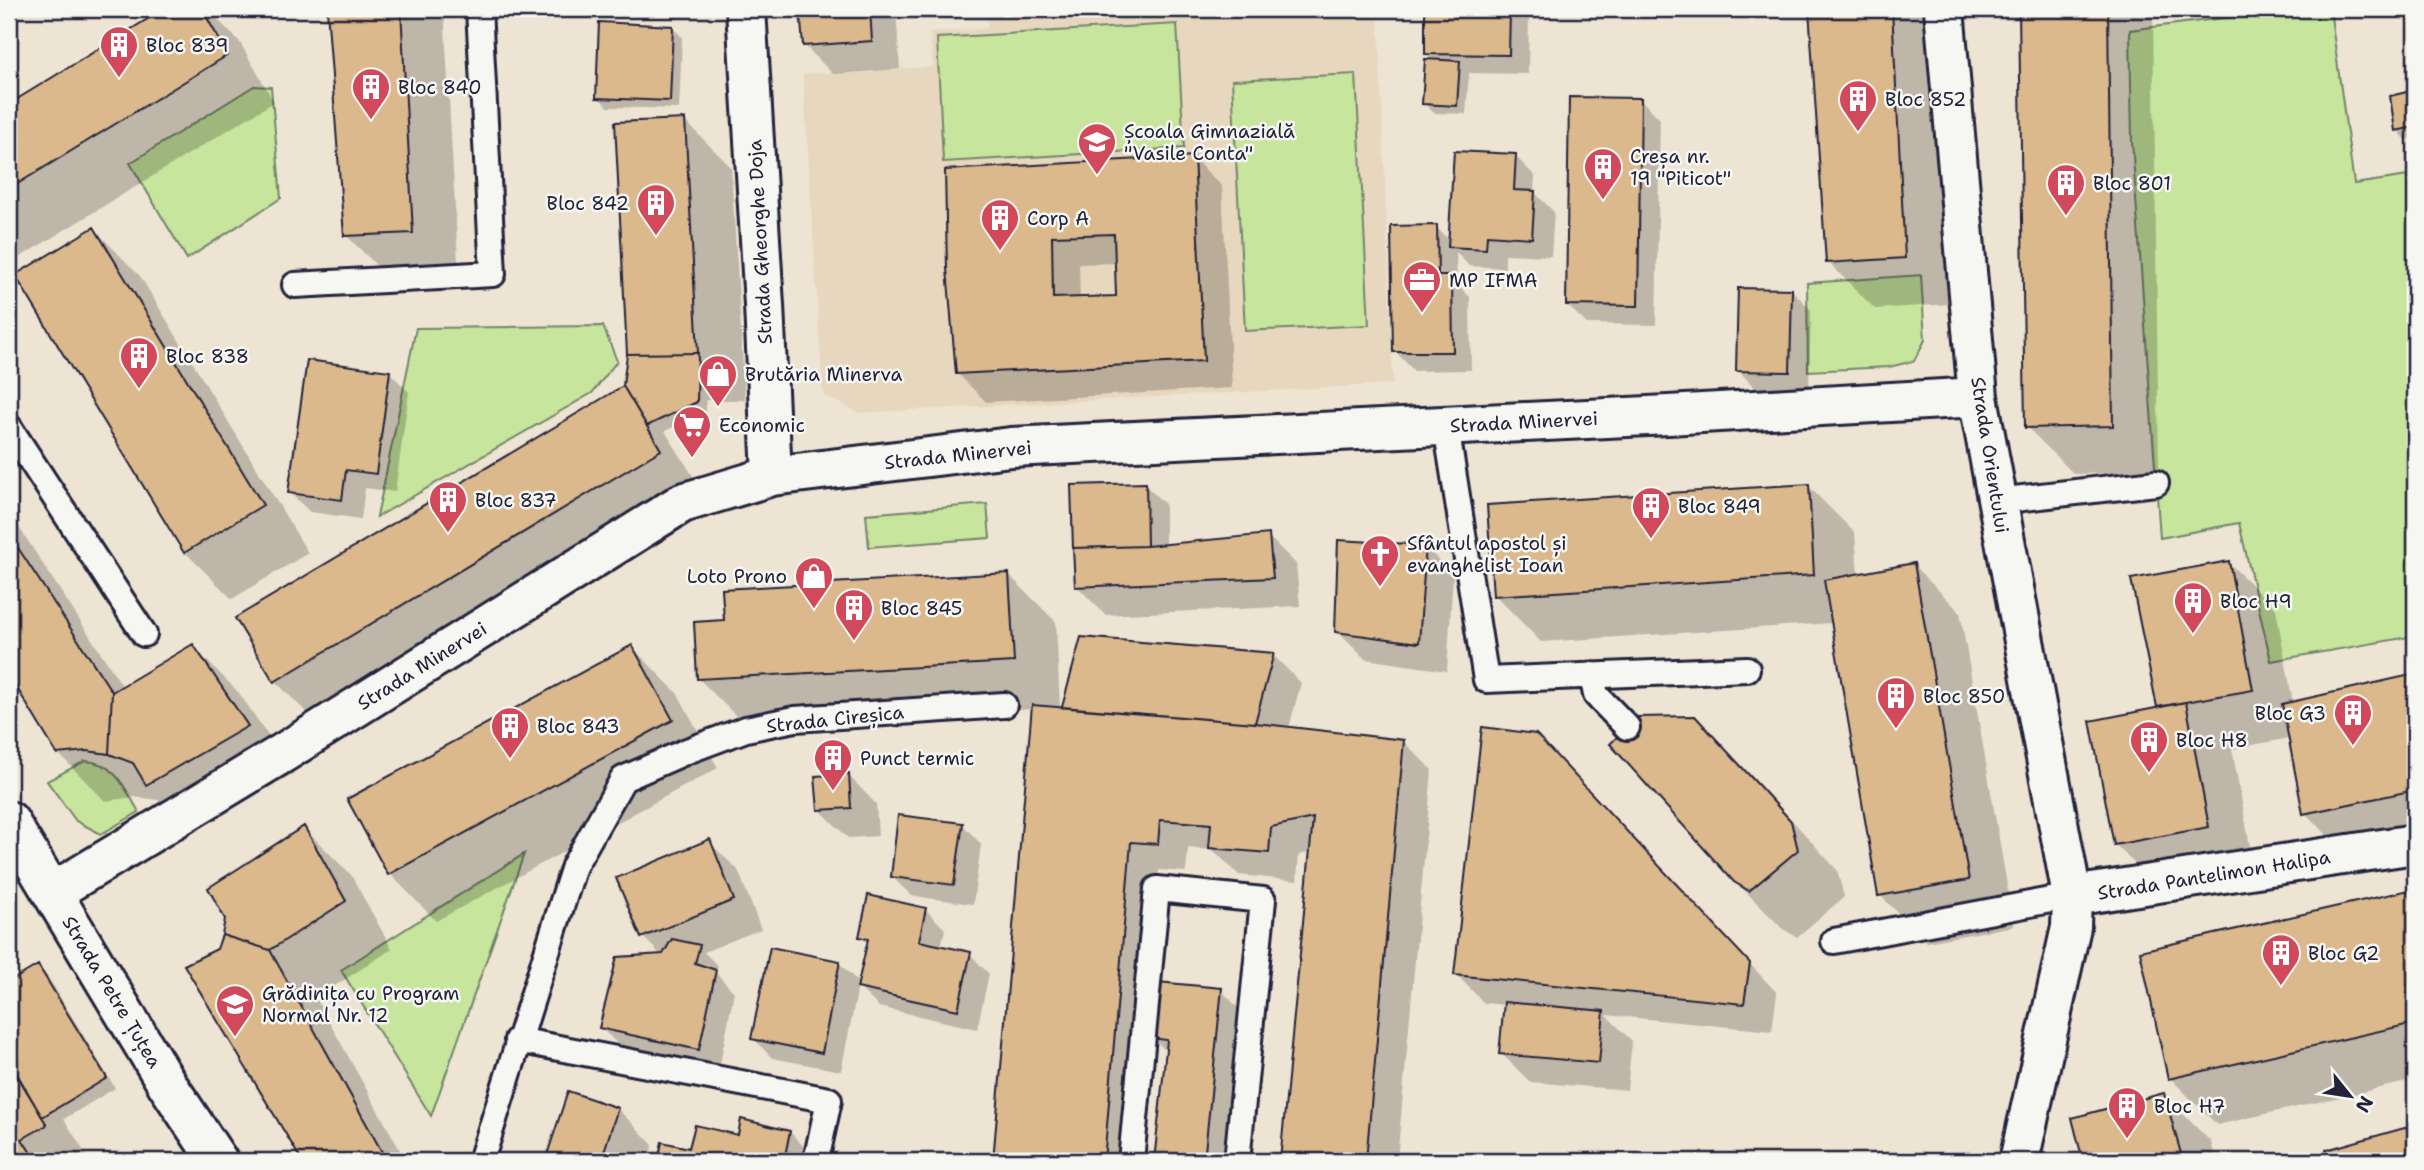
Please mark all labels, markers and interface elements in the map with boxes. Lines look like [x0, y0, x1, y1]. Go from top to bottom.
building icon: Bloc 839 [98, 24, 140, 79]
place label: Bloc 839 [146, 33, 228, 58]
building icon: Bloc 840 [350, 66, 392, 121]
place label: Bloc 840 [398, 75, 482, 100]
building icon: Bloc 852 [1837, 78, 1879, 133]
place label: Bloc 852 [1885, 87, 1966, 112]
place label: Școala Gimnazială "Vasile Conta" [1124, 119, 1295, 166]
school or university icon: Școala Gimnazială "Vasile Conta" [1076, 121, 1118, 176]
street label: Strada Gheorghe Doja [742, 139, 778, 345]
place label: Creșa nr. 19 "Piticot" [1630, 144, 1731, 191]
building icon: Creșa nr. 19 "Piticot" [1582, 146, 1624, 201]
building icon: Bloc 801 [2045, 162, 2087, 217]
place label: Bloc 801 [2093, 171, 2171, 196]
building icon: Bloc 842 [635, 182, 677, 237]
place label: Bloc 842 [547, 191, 629, 216]
building icon: Corp A [979, 197, 1021, 252]
place label: Corp A [1027, 206, 1089, 231]
office icon: MP IFMA [1401, 259, 1443, 314]
place label: MP IFMA [1449, 268, 1538, 293]
building icon: Bloc 838 [118, 335, 160, 390]
place label: Bloc 838 [166, 344, 249, 369]
shop icon: Brutăria Minerva [697, 353, 739, 408]
place label: Brutăria Minerva [745, 362, 902, 387]
street label: Strada Orientului [1965, 375, 2015, 535]
supermarket icon: Economic [671, 404, 713, 459]
street label: Strada Minervei [1449, 406, 1599, 438]
place label: Economic [719, 413, 805, 438]
street label: Strada Minervei [883, 435, 1033, 475]
building icon: Bloc 837 [427, 479, 469, 534]
building icon: Bloc 849 [1630, 485, 1672, 540]
place label: Bloc 837 [475, 488, 557, 513]
place label: Bloc 849 [1678, 494, 1761, 519]
place label: Sfântul apostol și evanghelist Ioan [1407, 531, 1567, 578]
church icon: Sfântul apostol și evanghelist Ioan [1359, 533, 1401, 588]
shop icon: Loto Prono [793, 555, 835, 610]
place label: Loto Prono [687, 564, 787, 589]
building icon: Bloc H9 [2172, 580, 2214, 635]
building icon: Bloc 845 [833, 587, 875, 642]
place label: Bloc H9 [2220, 589, 2292, 614]
place label: Bloc 845 [881, 596, 963, 621]
street label: Strada Minervei [353, 616, 491, 716]
building icon: Bloc 850 [1875, 675, 1917, 730]
place label: Bloc 850 [1923, 684, 2005, 709]
building icon: Bloc G3 [2332, 692, 2374, 747]
street label: Strada Cireșica [765, 699, 905, 740]
place label: Bloc G3 [2255, 701, 2326, 726]
building icon: Bloc 843 [489, 705, 531, 760]
place label: Bloc 843 [537, 714, 619, 739]
building icon: Bloc H8 [2128, 719, 2170, 774]
place label: Bloc H8 [2176, 728, 2248, 753]
building icon: Punct termic [812, 737, 854, 792]
place label: Punct termic [860, 746, 974, 771]
street label: Strada Pantelimon Halipa [2096, 844, 2332, 906]
street label: Strada Petre Țuțea [56, 911, 167, 1073]
building icon: Bloc G2 [2260, 932, 2302, 987]
place label: Bloc G2 [2308, 941, 2379, 966]
place label: Grădinița cu Program Normal Nr. 12 [262, 981, 459, 1028]
school or university icon: Grădinița cu Program Normal Nr. 12 [214, 983, 256, 1038]
north arrow [2316, 1062, 2386, 1132]
building icon: Bloc H7 [2106, 1085, 2148, 1140]
text: N [2350, 1091, 2379, 1117]
place label: Bloc H7 [2154, 1094, 2225, 1119]

